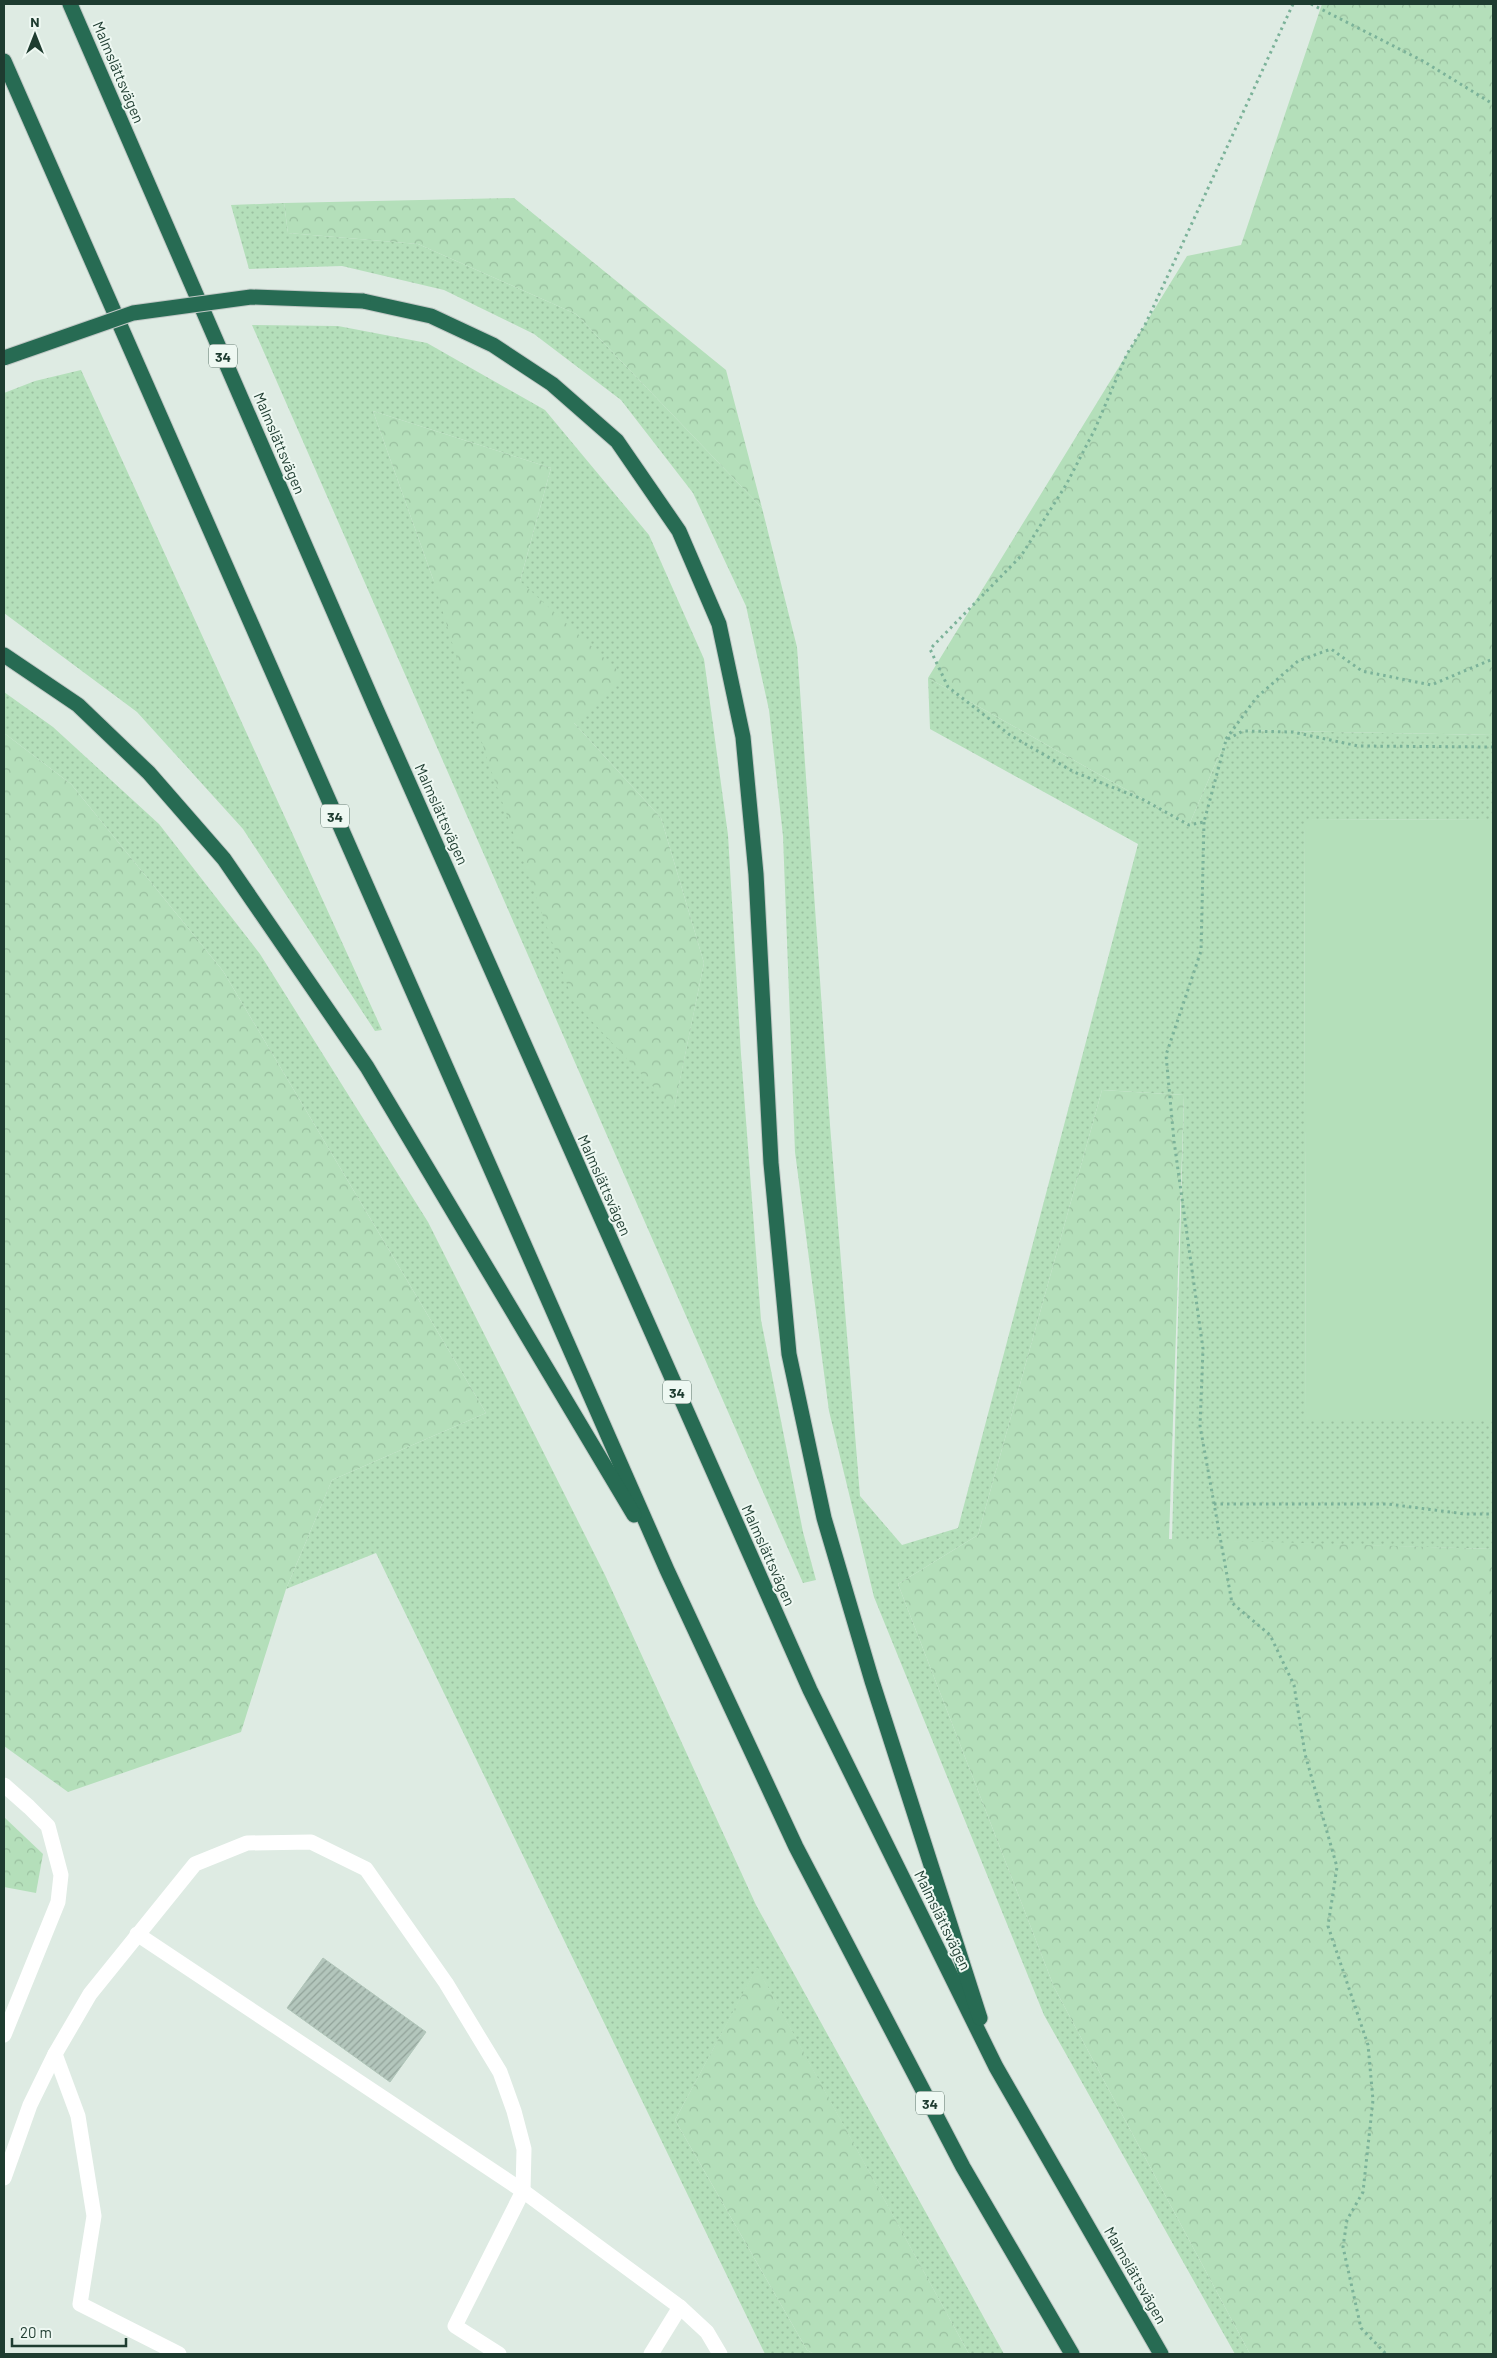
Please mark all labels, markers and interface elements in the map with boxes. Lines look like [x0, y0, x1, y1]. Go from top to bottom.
north arrow [10, 10, 60, 60]
text: N [30, 13, 40, 30]
street label: Malmslättsvägen [89, 18, 149, 126]
road number: 34 [209, 344, 237, 368]
street label: Malmslättsvägen [250, 389, 310, 497]
street label: Malmslättsvägen [412, 761, 472, 867]
road number: 34 [321, 804, 349, 828]
street label: Malmslättsvägen [575, 1132, 635, 1238]
road number: 34 [663, 1380, 691, 1404]
street label: Malmslättsvägen [739, 1502, 799, 1608]
street label: Malmslättsvägen [911, 1867, 975, 1973]
road number: 34 [916, 2092, 944, 2114]
street label: Malmslättsvägen [1101, 2223, 1171, 2327]
scale bar [12, 2316, 126, 2348]
text: 20 m [20, 2323, 52, 2341]

